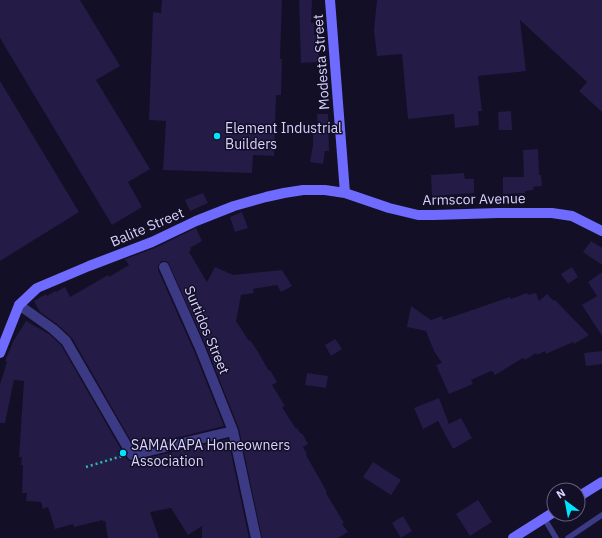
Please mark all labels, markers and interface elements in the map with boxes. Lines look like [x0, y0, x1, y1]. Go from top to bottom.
street label: Modesta Street [309, 13, 333, 110]
place label: Element Industrial Builders [225, 119, 342, 153]
marker: Element Industrial Builders [212, 131, 222, 141]
street label: Armscor Avenue [422, 189, 526, 209]
street label: Balite Street [107, 203, 187, 251]
street label: Surtidos Street [180, 283, 234, 377]
place label: SAMAKAPA Homeowners Association [131, 436, 290, 470]
marker: SAMAKAPA Homeowners Association [118, 448, 128, 458]
north arrow [546, 482, 586, 522]
text: N [554, 485, 568, 502]

